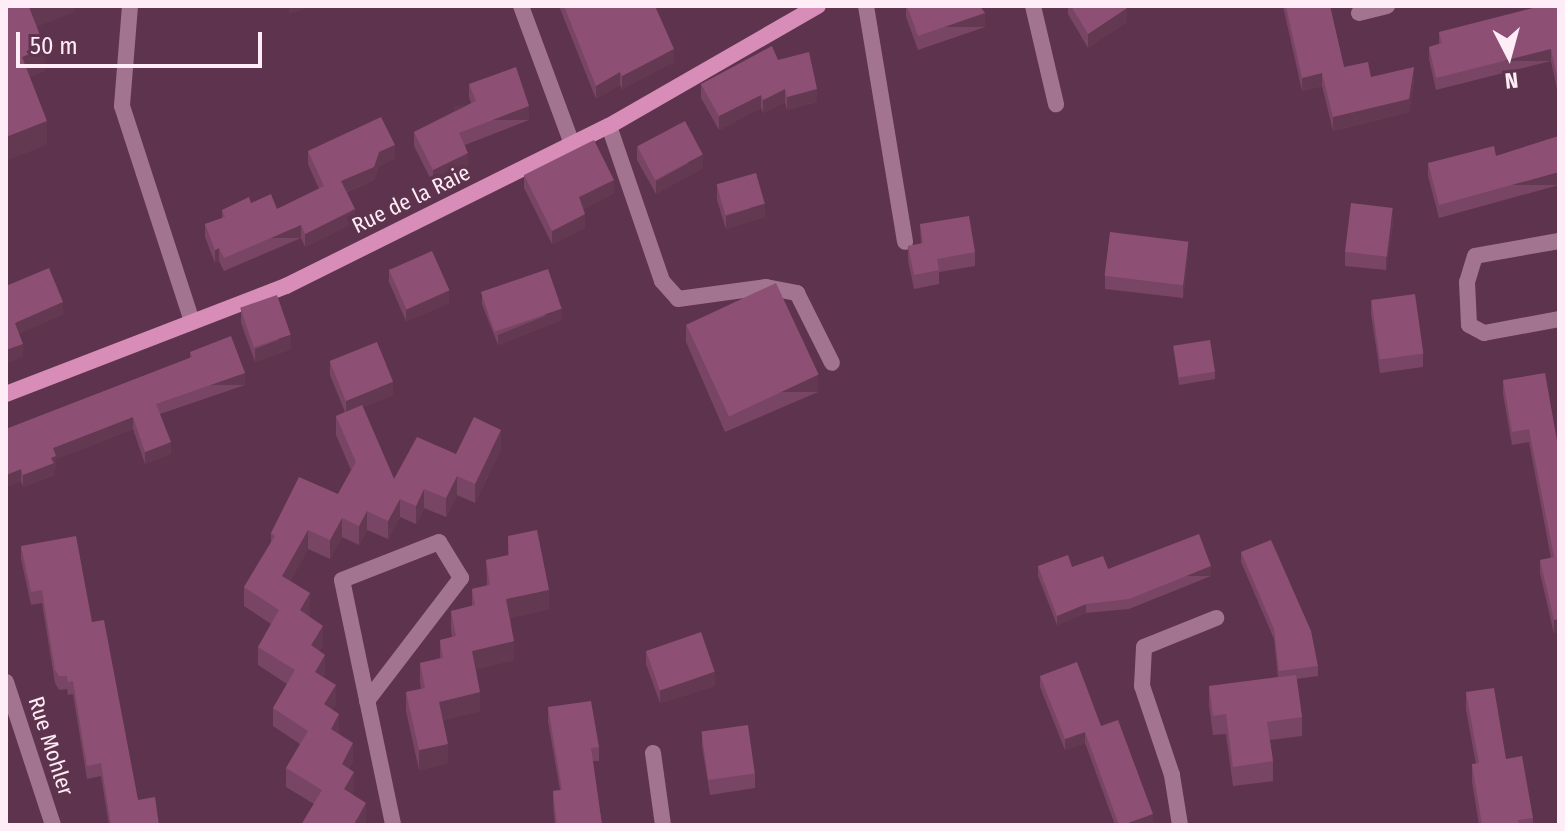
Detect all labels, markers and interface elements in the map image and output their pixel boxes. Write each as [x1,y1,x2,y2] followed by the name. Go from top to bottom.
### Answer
[20,16,266,66] scale bar
[1469,16,1549,96] north arrow
[30,32,78,60] text: 50 m
[1504,66,1520,94] text: N
[348,159,474,239] street label: Rue de la Raie
[23,693,79,799] street label: Rue Mohler

